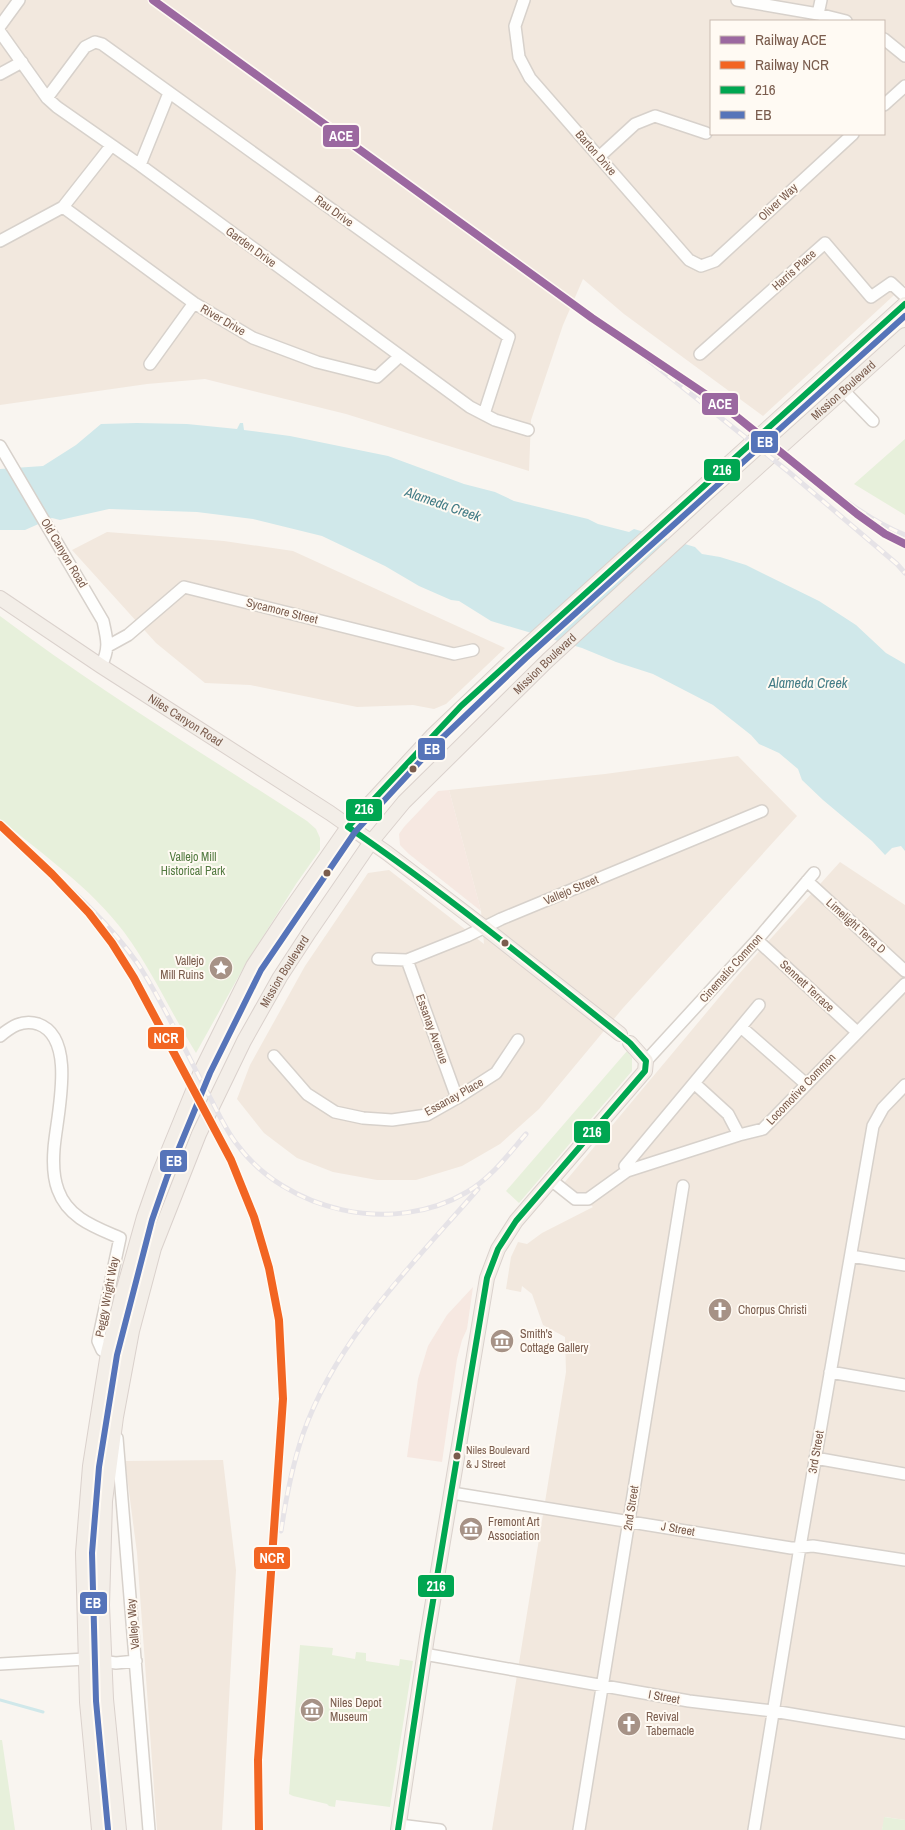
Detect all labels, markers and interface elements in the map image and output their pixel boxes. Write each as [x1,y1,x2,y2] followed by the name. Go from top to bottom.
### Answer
[710,20,885,135] legend
[755,29,827,50] text: Railway ACE
[755,54,829,75] text: Railway NCR
[755,79,776,100] text: 216
[755,104,771,125] text: EB
[322,124,360,148] line badge: ACE
[329,127,353,145] text: ACE
[572,127,620,179] street label: Barton Drive
[755,180,801,224] street label: Oliver Way
[311,192,357,230] street label: Rau Drive
[222,223,280,271] street label: Garden Drive
[769,246,819,294] street label: Harris Place
[197,301,249,339] street label: River Drive
[808,357,879,424] street label: Mission Boulevard
[701,392,739,416] line badge: ACE
[708,395,732,413] text: ACE
[750,430,779,454] line badge: EB
[757,433,773,451] text: EB
[703,458,741,482] line badge: 216
[712,461,732,479] text: 216
[402,482,485,526] water label: Alameda Creek
[37,515,91,591] street label: Old Canyon Road
[245,594,320,628] street label: Sycamore Street
[510,630,580,698] street label: Mission Boulevard
[767,674,849,692] water label: Alameda Creek
[145,690,226,750] street label: Niles Canyon Road
[417,737,446,761] line badge: EB
[424,740,440,758] text: EB
[408,764,418,774] unlabelled marker
[345,798,383,822] line badge: 216
[354,800,374,818] text: 216
[161,849,225,879] park label: Vallejo Mill Historical Park
[322,868,332,878] unlabelled marker
[541,871,601,909] street label: Vallejo Street
[823,895,889,957] street label: Limelight Terra D
[696,930,766,1006] street label: Cinematic Common
[256,933,313,1011] street label: Mission Boulevard
[500,938,510,948] unlabelled marker
[160,953,204,983] place label: Vallejo Mill Ruins
[208,955,234,981] place icon: Vallejo Mill Ruins
[776,957,838,1015] street label: Sennett Terrace
[412,992,452,1066] street label: Essanay Avenue
[147,1026,185,1050] line badge: NCR
[154,1029,179,1047] text: NCR
[763,1050,839,1128] street label: Locomotive Common
[422,1074,486,1120] street label: Essanay Place
[573,1120,611,1144] line badge: 216
[582,1123,602,1141] text: 216
[159,1149,188,1173] line badge: EB
[166,1152,182,1170] text: EB
[91,1255,123,1339] street label: Peggy Wright Way
[707,1297,733,1323] church icon: Chorpus Christi
[738,1302,807,1318] place label: Chorpus Christi
[520,1326,588,1356] place label: Smith's Cottage Gallery
[489,1328,515,1354] museum icon: Smith's Cottage Gallery
[804,1429,828,1475] street label: 3rd Street
[466,1443,530,1471] place label: Niles Boulevard & J Street
[452,1451,462,1461] marker: Niles Boulevard & J Street
[620,1484,642,1532] street label: 2nd Street
[487,1514,540,1544] place label: Fremont Art Association
[458,1516,484,1542] museum icon: Fremont Art Association
[660,1518,696,1540] street label: J Street
[253,1546,291,1570] line badge: NCR
[260,1549,285,1567] text: NCR
[417,1574,455,1598] line badge: 216
[426,1577,446,1595] text: 216
[79,1591,108,1615] line badge: EB
[85,1594,101,1612] text: EB
[123,1598,143,1650] street label: Vallejo Way
[647,1686,681,1708] street label: I Street
[330,1695,382,1725] place label: Niles Depot Museum
[299,1697,325,1723] museum icon: Niles Depot Museum
[646,1709,694,1739] place label: Revival Tabernacle
[616,1711,642,1737] church icon: Revival Tabernacle

